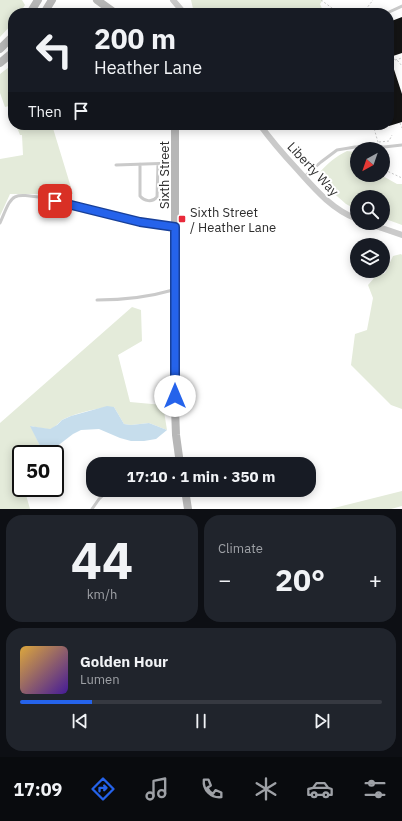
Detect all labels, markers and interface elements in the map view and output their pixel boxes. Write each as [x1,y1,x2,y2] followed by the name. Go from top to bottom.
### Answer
[94,20,176,57] text: 200 m
[28,24,80,76] icon: left
[94,56,202,79] text: Heather Lane
[70,100,92,122] icon: arrive
[28,102,62,121] text: Then
[284,138,343,200] street label: Liberty Way
[156,141,173,209] street label: Sixth Street
[350,142,390,182] north arrow
[350,142,390,278] map controls
[38,184,72,218] pin
[44,190,66,212] icon: arrive
[350,190,390,230] button: search
[190,204,276,236] place label: Sixth Street / Heather Lane
[177,214,187,224] marker: Sixth Street / Heather Lane
[350,238,390,278] button: layers
[154,375,196,417] position arrow
[12,445,64,497] speed limit sign: 50
[127,467,275,486] text: 17:10 · 1 min · 350 m
[71,526,133,593] text: 44
[218,540,263,557] text: Climate
[275,560,325,599] text: 20°
[218,565,231,594] text: −
[369,565,382,594] text: +
[87,586,117,603] text: km/h
[80,652,168,671] text: Golden Hour
[80,671,120,688] text: Lumen
[69,710,91,732] icon: previous
[190,710,212,732] icon: pause
[311,710,333,732] icon: next
[89,775,117,803] icon: directions
[143,775,171,803] icon: music
[198,775,226,803] icon: phone
[252,775,280,803] icon: climate
[306,775,334,803] icon: car
[361,775,389,803] icon: filters
[13,778,62,801] text: 17:09

